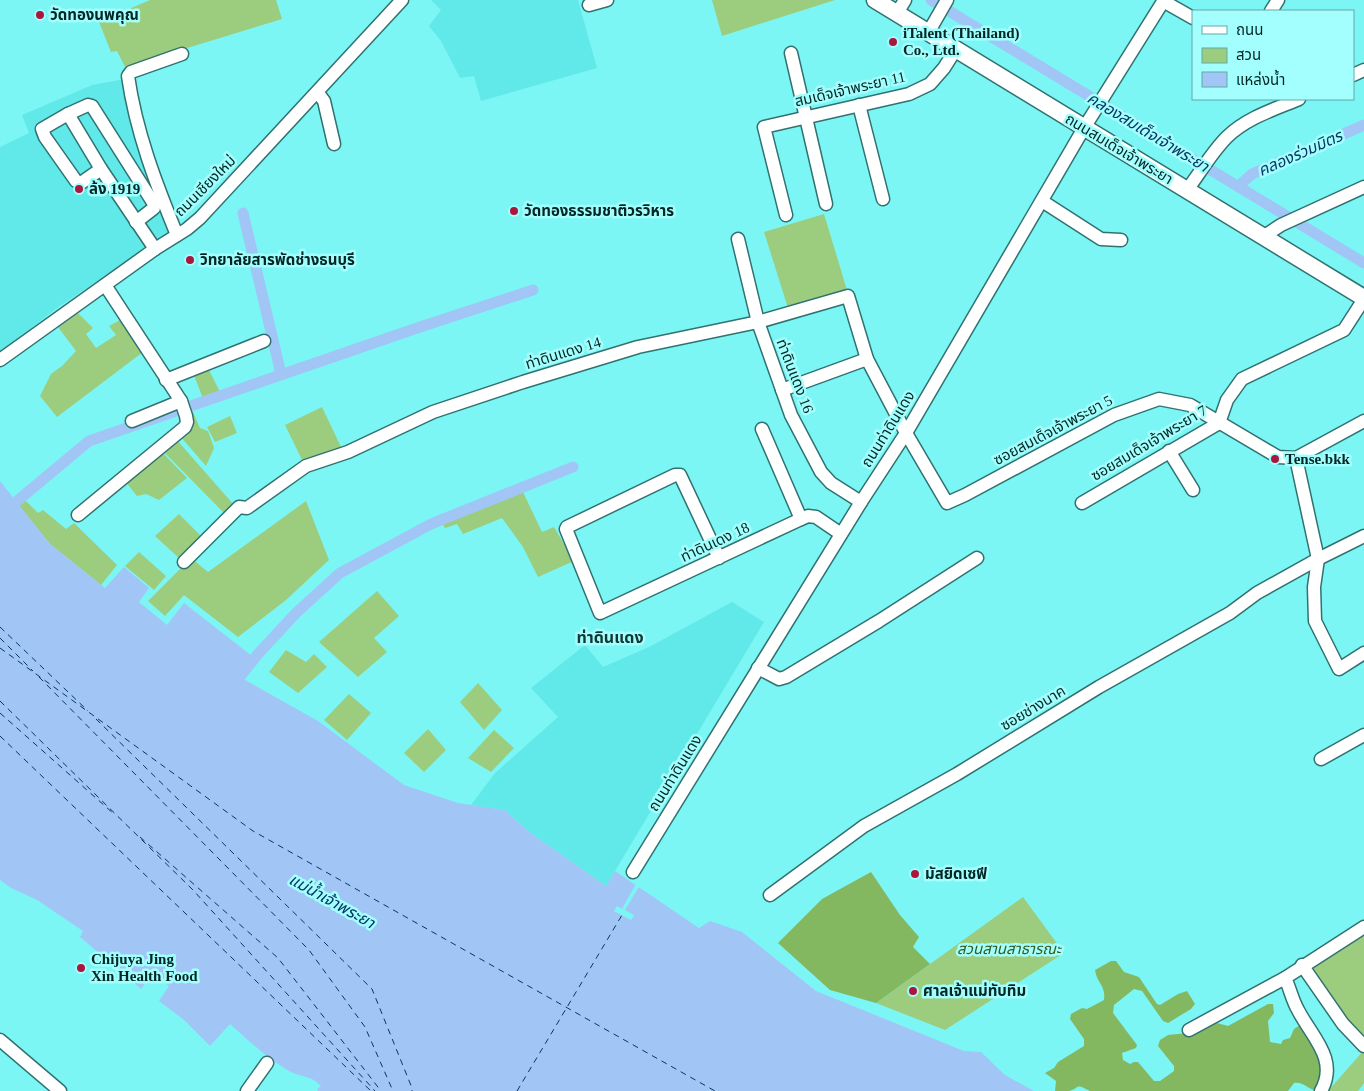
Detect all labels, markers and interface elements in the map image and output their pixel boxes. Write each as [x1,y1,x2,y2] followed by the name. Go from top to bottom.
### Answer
[50,7,139,24] place label: วัดทองนพคุณ
[34,9,46,21] marker: วัดทองนพคุณ
[1192,10,1354,100] legend
[1236,22,1263,38] text: ถนน
[903,25,1020,58] place label: iTalent (Thailand) Co., Ltd.
[887,36,899,48] marker: iTalent (Thailand) Co., Ltd.
[1236,47,1261,63] text: สวน
[793,67,907,110] street label: สมเด็จเจ้าพระยา 11
[1236,69,1285,88] text: แหล่งน้ำ
[1084,89,1213,176] water label: คลองสมเด็จเจ้าพระยา
[1062,110,1176,187] street label: ถนนสมเด็จเจ้าพระยา
[1255,126,1346,179] water label: คลองร่วมมิตร
[171,152,239,220] street label: ถนนเชียงใหม่
[89,180,140,197] place label: ล้ง 1919
[73,183,85,195] marker: ล้ง 1919
[524,203,674,219] place label: วัดทองธรรมชาติวรวิหาร
[508,205,520,217] marker: วัดทองธรรมชาติวรวิหาร
[199,251,355,269] place label: วิทยาลัยสารพัดช่างธนบุรี
[184,254,196,266] marker: วิทยาลัยสารพัดช่างธนบุรี
[523,333,603,372] street label: ท่าดินแดง 14
[774,336,818,416] street label: ท่าดินแดง 16
[857,387,918,470] street label: ถนนท่าดินแดง
[990,391,1115,468] street label: ซอยสมเด็จเจ้าพระยา 5
[1088,401,1210,484] street label: ซอยสมเด็จเจ้าพระยา 7
[1285,451,1351,467] place label: Tense.bkk
[1269,453,1281,465] marker: Tense.bkk
[678,518,752,565] street label: ท่าดินเดง 18
[576,629,644,646] district label: ท่าดินแดง
[997,682,1068,734] street label: ซอยช่างนาค
[644,731,705,814] street label: ถนนท่าดินแดง
[925,866,987,882] place label: มัสยิดเซฟี
[286,868,380,932] water label: แม่น้ำเจ้าพระยา
[909,868,921,880] marker: มัสยิดเซฟี
[957,941,1063,957] park label: สวนสานสาธารณะ
[91,951,198,984] place label: Chijuya Jing Xin Health Food
[75,962,87,974] marker: Chijuya Jing Xin Health Food
[923,982,1026,999] place label: ศาลเจ้าแม่ทับทิม
[907,985,919,997] marker: ศาลเจ้าแม่ทับทิม

